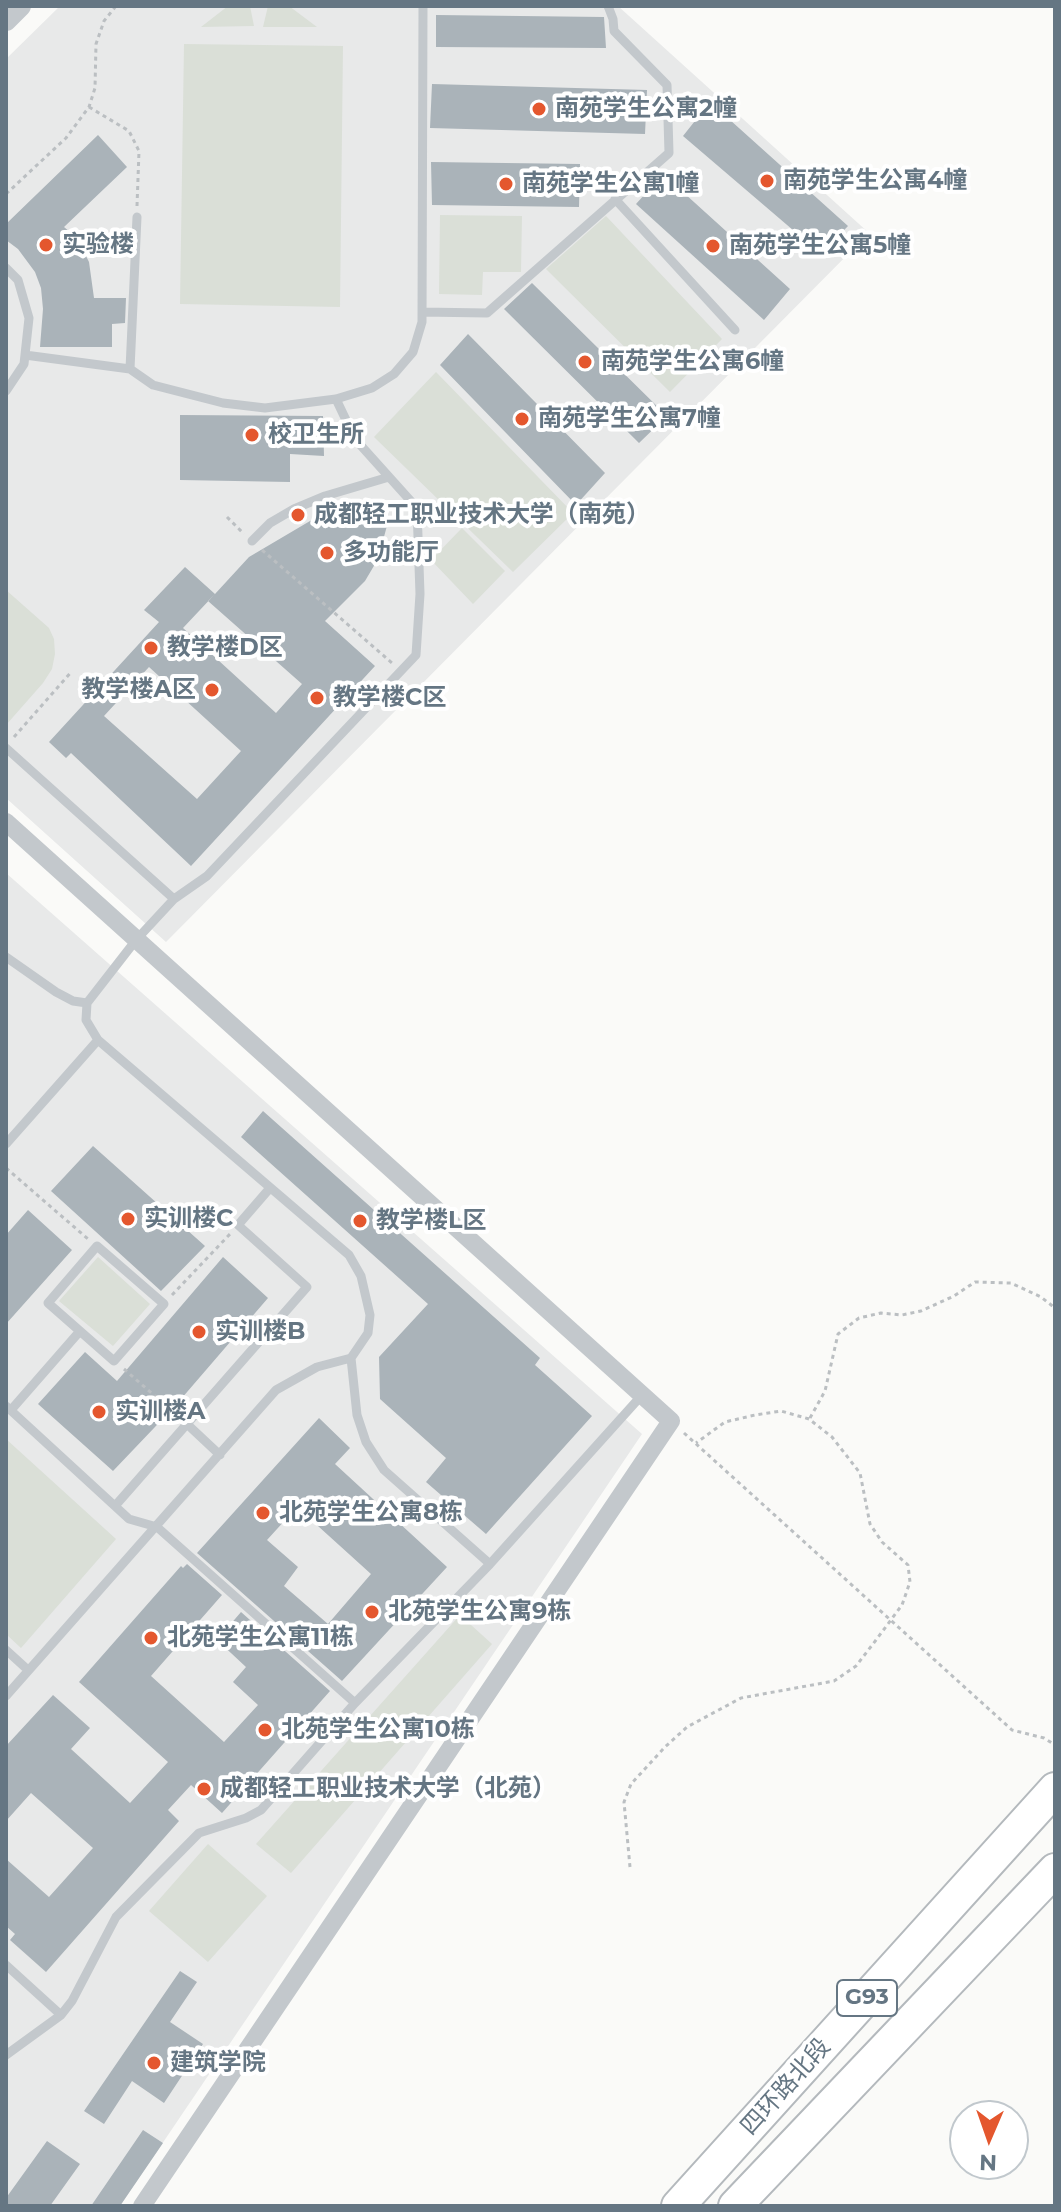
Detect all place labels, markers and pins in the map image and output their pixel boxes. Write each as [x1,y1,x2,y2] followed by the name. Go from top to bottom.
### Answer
[555,95,737,123] place label: 南苑学生公寓2幢
[530,100,548,118] marker: 南苑学生公寓2幢
[783,167,968,195] place label: 南苑学生公寓4幢
[522,170,699,198] place label: 南苑学生公寓1幢
[758,172,776,190] marker: 南苑学生公寓4幢
[497,175,515,193] marker: 南苑学生公寓1幢
[62,231,134,259] place label: 实验楼
[729,232,911,260] place label: 南苑学生公寓5幢
[37,236,55,254] marker: 实验楼
[704,237,722,255] marker: 南苑学生公寓5幢
[601,348,784,376] place label: 南苑学生公寓6幢
[576,353,594,371] marker: 南苑学生公寓6幢
[538,405,721,433] place label: 南苑学生公寓7幢
[513,410,531,428] marker: 南苑学生公寓7幢
[268,421,364,449] place label: 校卫生所
[243,426,261,444] marker: 校卫生所
[314,501,650,529] place label: 成都轻工职业技术大学（南苑）
[289,506,307,524] marker: 成都轻工职业技术大学（南苑）
[343,539,439,567] place label: 多功能厅
[318,544,336,562] marker: 多功能厅
[167,634,283,662] place label: 教学楼D区
[142,639,160,657] marker: 教学楼D区
[82,676,196,704] place label: 教学楼A区
[203,681,221,699] marker: 教学楼A区
[333,684,446,712] place label: 教学楼C区
[308,689,326,707] marker: 教学楼C区
[144,1205,233,1233] place label: 实训楼C
[376,1207,486,1235] place label: 教学楼L区
[119,1210,137,1228] marker: 实训楼C
[351,1212,369,1230] marker: 教学楼L区
[215,1318,305,1346] place label: 实训楼B
[190,1323,208,1341] marker: 实训楼B
[115,1398,205,1426] place label: 实训楼A
[90,1403,108,1421] marker: 实训楼A
[279,1499,463,1527] place label: 北苑学生公寓8栋
[254,1504,272,1522] marker: 北苑学生公寓8栋
[388,1598,571,1626] place label: 北苑学生公寓9栋
[363,1603,381,1621] marker: 北苑学生公寓9栋
[167,1624,354,1652] place label: 北苑学生公寓11栋
[142,1629,160,1647] marker: 北苑学生公寓11栋
[281,1716,475,1744] place label: 北苑学生公寓10栋
[256,1721,274,1739] marker: 北苑学生公寓10栋
[220,1775,556,1803] place label: 成都轻工职业技术大学（北苑）
[195,1780,213,1798] marker: 成都轻工职业技术大学（北苑）
[170,2049,266,2077] place label: 建筑学院
[145,2054,163,2072] marker: 建筑学院

